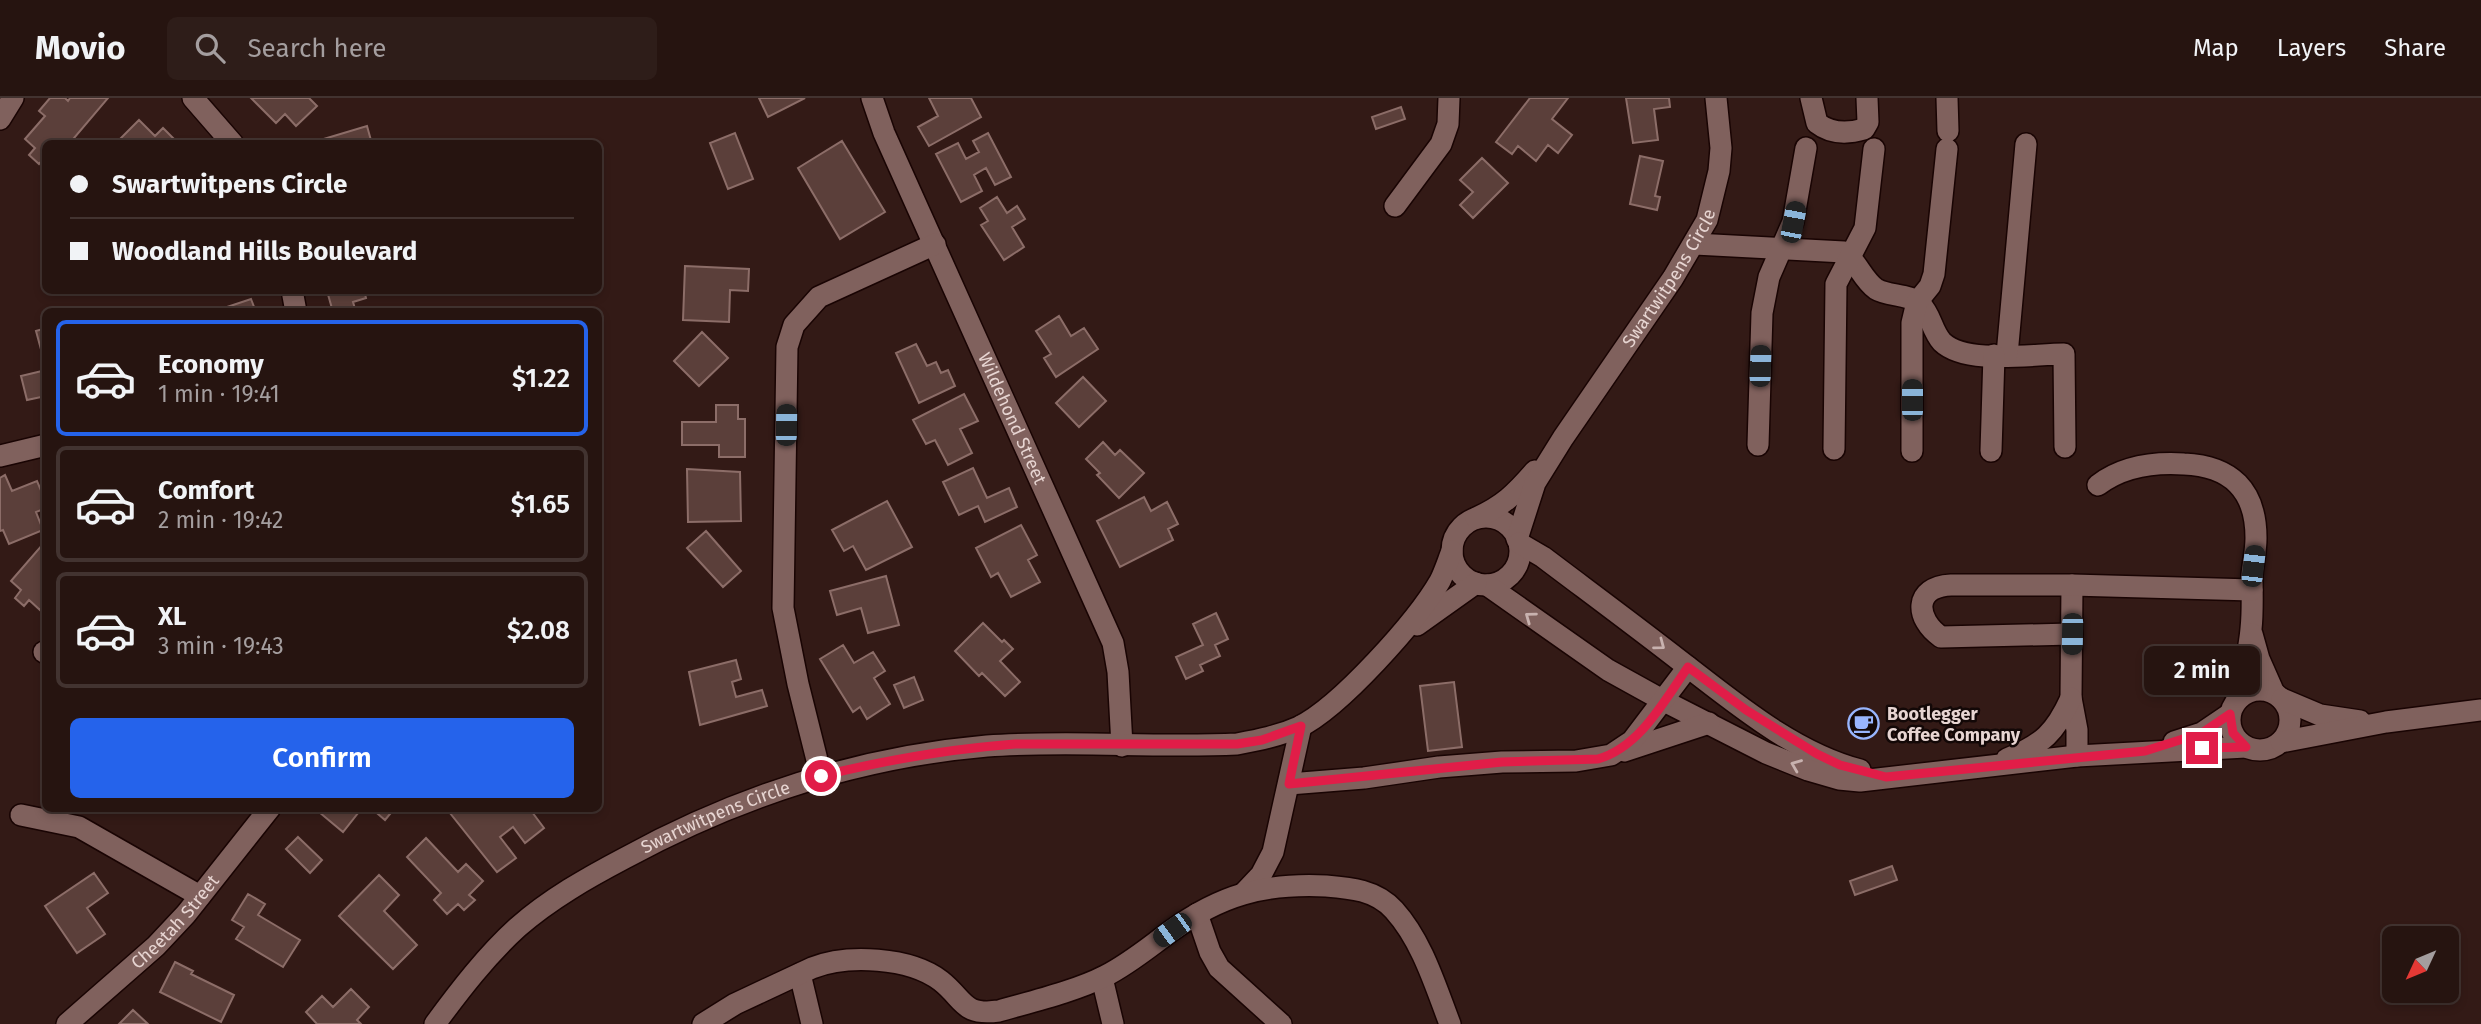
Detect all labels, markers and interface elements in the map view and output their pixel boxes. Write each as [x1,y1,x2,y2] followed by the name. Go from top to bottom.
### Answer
[167,17,657,80] search box
[35,28,125,68] text: Movio
[191,29,229,67] icon: search
[247,33,386,64] text: Search here
[2193,34,2239,62] text: Map
[2277,34,2346,62] text: Layers
[2384,34,2446,62] text: Share
[112,169,347,200] text: Swartwitpens Circle
[1779,199,1808,245] car
[1618,207,1720,352] street label: Swartwitpens Circle
[112,236,417,267] text: Woodland Hills Boulevard
[1749,345,1772,387] car
[74,347,137,410] icon: car
[158,349,264,380] text: Economy
[973,349,1051,488] street label: Wildehond Street
[512,363,570,394] text: $1.22
[1902,379,1923,421] car
[158,380,280,408] text: 1 min · 19:41
[776,404,797,446] car
[74,473,137,536] icon: car
[158,475,254,506] text: Comfort
[511,489,570,520] text: $1.65
[158,506,283,534] text: 2 min · 19:42
[2241,544,2266,588] car
[74,599,137,662] icon: car
[158,601,186,632] text: XL
[1525,612,1538,625] one-way arrow
[2062,613,2083,655] car
[507,615,570,646] text: $2.08
[158,632,284,660] text: 3 min · 19:43
[1652,637,1664,649] one-way arrow
[2144,646,2260,696] callout: 2 min
[2174,656,2230,684] text: 2 min
[1887,703,2021,746] place label: Bootlegger Coffee Company
[1847,707,1881,741] cafe icon: Bootlegger Coffee Company
[70,718,574,798] button: Confirm
[2186,732,2218,764] route end
[805,760,837,792] route start
[1790,760,1802,774] one-way arrow
[637,776,793,859] street label: Swartwitpens Circle
[127,870,224,974] street label: Cheetah Street
[1149,909,1196,951] car
[2382,926,2459,1003] north arrow
[2382,926,2459,1003] map controls

